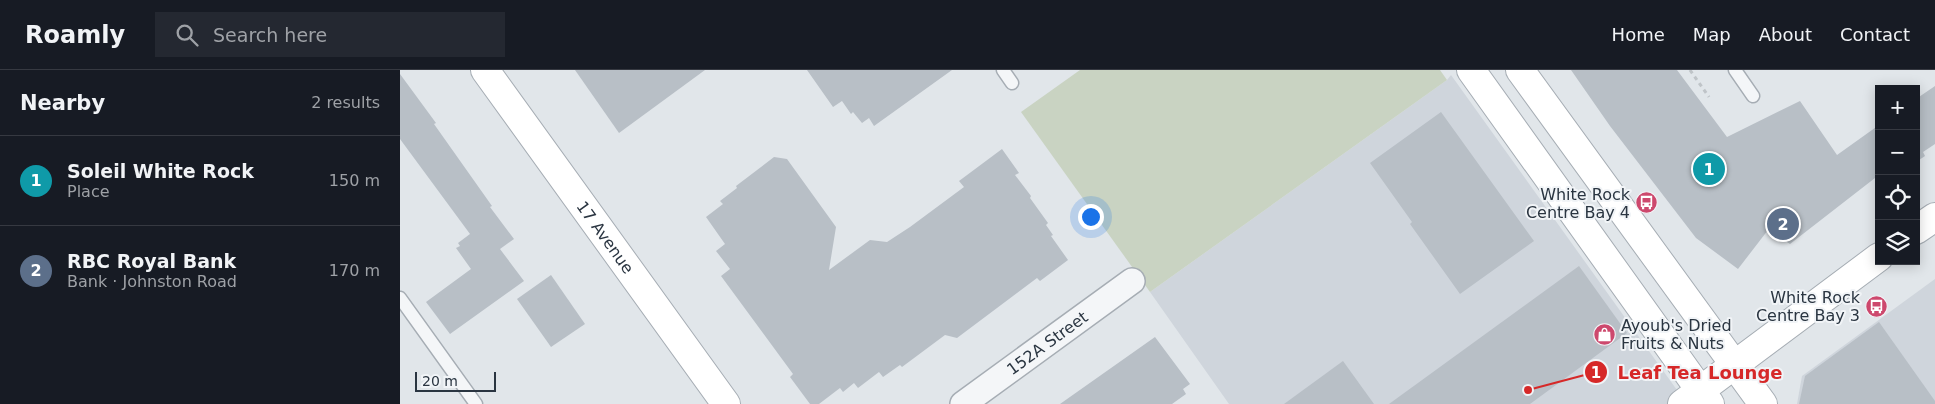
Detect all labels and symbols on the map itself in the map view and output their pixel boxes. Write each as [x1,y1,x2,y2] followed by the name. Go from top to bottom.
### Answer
[1693,150,1725,188] pin: 1
[1526,185,1631,222] place label: White Rock Centre Bay 4
[1634,191,1658,215] bus stop icon: White Rock Centre Bay 4
[573,197,638,277] street label: 17 Avenue
[1078,204,1104,230] your location
[1767,205,1799,243] pin: 2
[1756,288,1861,325] place label: White Rock Centre Bay 3
[1864,294,1888,318] bus stop icon: White Rock Centre Bay 3
[1003,307,1091,379] street label: 152A Street
[1621,316,1732,353] place label: Ayoub's Dried Fruits & Nuts
[1593,322,1617,346] shop icon: Ayoub's Dried Fruits & Nuts
[1583,356,1793,389] callout: Leaf Tea Lounge
[1618,362,1783,383] text: Leaf Tea Lounge
[1591,364,1601,382] text: 1
[415,369,496,392] scale bar

